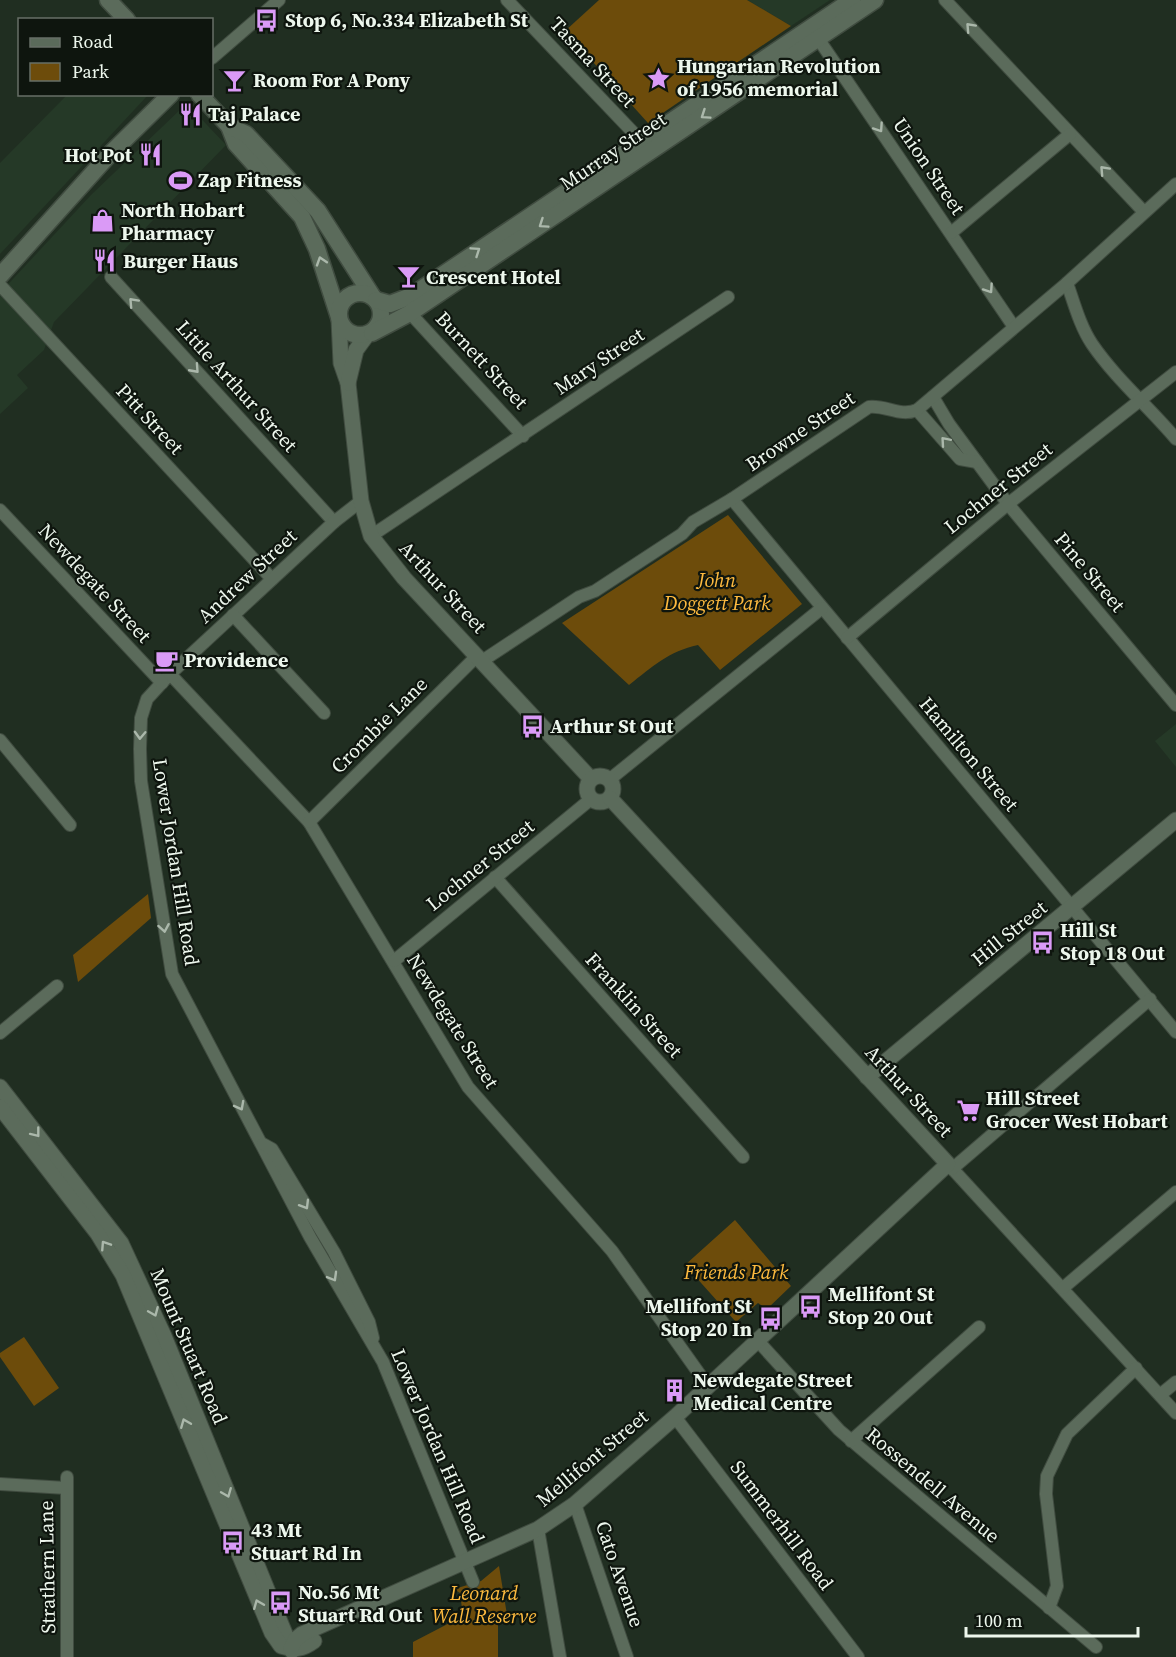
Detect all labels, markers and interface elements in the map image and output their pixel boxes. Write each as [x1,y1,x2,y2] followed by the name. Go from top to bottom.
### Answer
[285,6,529,34] place label: Stop 6, No.334 Elizabeth St
[254,7,280,33] bus stop icon: Stop 6, No.334 Elizabeth St
[544,11,643,114] street label: Tasma Street
[18,18,213,96] legend
[967,24,978,35] one-way arrow
[72,29,113,54] text: Road
[677,52,881,103] place label: Hungarian Revolution of 1956 memorial
[72,59,109,84] text: Park
[646,65,672,91] place icon: Hungarian Revolution of 1956 memorial
[253,66,411,94] place label: Room For A Pony
[222,67,248,93] bar icon: Room For A Pony
[208,100,301,128] place label: Taj Palace
[177,101,203,127] restaurant icon: Taj Palace
[554,105,672,197] street label: Murray Street
[701,108,712,119] one-way arrow
[886,112,972,220] street label: Union Street
[872,121,883,132] one-way arrow
[64,141,133,169] place label: Hot Pot
[137,142,163,168] restaurant icon: Hot Pot
[198,166,302,194] place label: Zap Fitness
[1100,166,1111,176] one-way arrow
[167,167,193,193] sports icon: Zap Fitness
[121,196,245,247] place label: North Hobart Pharmacy
[90,208,116,234] shop icon: North Hobart Pharmacy
[539,216,549,228] one-way arrow
[123,247,238,275] place label: Burger Haus
[470,247,480,259] one-way arrow
[92,248,118,274] restaurant icon: Burger Haus
[315,256,328,267] one-way arrow
[426,263,561,291] place label: Crescent Hotel
[395,264,421,290] bar icon: Crescent Hotel
[982,283,993,294] one-way arrow
[129,298,140,308] one-way arrow
[429,305,535,415] street label: Burnett Street
[170,314,304,458] street label: Little Arthur Street
[548,320,650,401] street label: Mary Street
[188,362,199,373] one-way arrow
[110,377,190,461] street label: Pitt Street
[740,384,860,478] street label: Browne Street
[938,435,1058,540] street label: Lochner Street
[941,437,952,448] one-way arrow
[32,517,158,649] street label: Newdegate Street
[191,522,303,629] street label: Andrew Street
[1048,526,1132,618] street label: Pine Street
[393,535,493,640] street label: Arthur Street
[662,566,771,617] park label: John Doggett Park
[184,646,288,674] place label: Providence
[153,647,179,673] cafe icon: Providence
[324,670,434,780] street label: Crombie Lane
[913,691,1025,818] street label: Hamilton Street
[550,712,674,740] place label: Arthur St Out
[519,713,545,739] bus stop icon: Arthur St Out
[134,730,147,739] one-way arrow
[146,757,206,968] street label: Lower Jordan Hill Road
[420,812,540,917] street label: Lochner Street
[965,893,1053,972] street label: Hill Street
[1060,916,1165,967] place label: Hill St Stop 18 Out
[157,922,170,932] one-way arrow
[1029,929,1055,955] bus stop icon: Hill St Stop 18 Out
[579,946,689,1064] street label: Franklin Street
[400,948,506,1094] street label: Newdegate Street
[859,1039,959,1144] street label: Arthur Street
[986,1084,1169,1135] place label: Hill Street Grocer West Hobart
[955,1097,981,1123] supermarket icon: Hill Street Grocer West Hobart
[233,1099,244,1110] one-way arrow
[28,1126,39,1137] one-way arrow
[298,1199,310,1209] one-way arrow
[102,1241,113,1252] one-way arrow
[683,1258,789,1286] park label: Friends Park
[144,1264,235,1429] street label: Mount Stuart Road
[326,1271,337,1281] one-way arrow
[828,1280,935,1331] place label: Mellifont St Stop 20 Out
[646,1292,753,1343] place label: Mellifont St Stop 20 In
[797,1293,823,1319] bus stop icon: Mellifont St Stop 20 Out
[757,1305,783,1331] bus stop icon: Mellifont St Stop 20 In
[146,1306,158,1317] one-way arrow
[384,1344,492,1548] street label: Lower Jordan Hill Road
[693,1366,853,1417] place label: Newdegate Street Medical Centre
[662,1378,688,1404] building icon: Newdegate Street Medical Centre
[530,1403,654,1513] street label: Mellifont Street
[180,1418,192,1429] one-way arrow
[860,1421,1006,1549] street label: Rossendell Avenue
[724,1454,841,1596] street label: Summerhill Road
[220,1487,232,1498] one-way arrow
[32,1500,62,1634] street label: Strathern Lane
[251,1516,362,1567] place label: 43 Mt Stuart Rd In
[589,1517,651,1631] street label: Cato Avenue
[220,1529,246,1555] bus stop icon: 43 Mt Stuart Rd In
[298,1578,423,1629] place label: No.56 Mt Stuart Rd Out
[432,1579,536,1630] park label: Leonard Wall Reserve
[267,1590,293,1616] bus stop icon: No.56 Mt Stuart Rd Out
[253,1599,265,1610] one-way arrow
[966,1600,1138,1638] scale bar
[975,1608,1022,1633] text: 100 m

